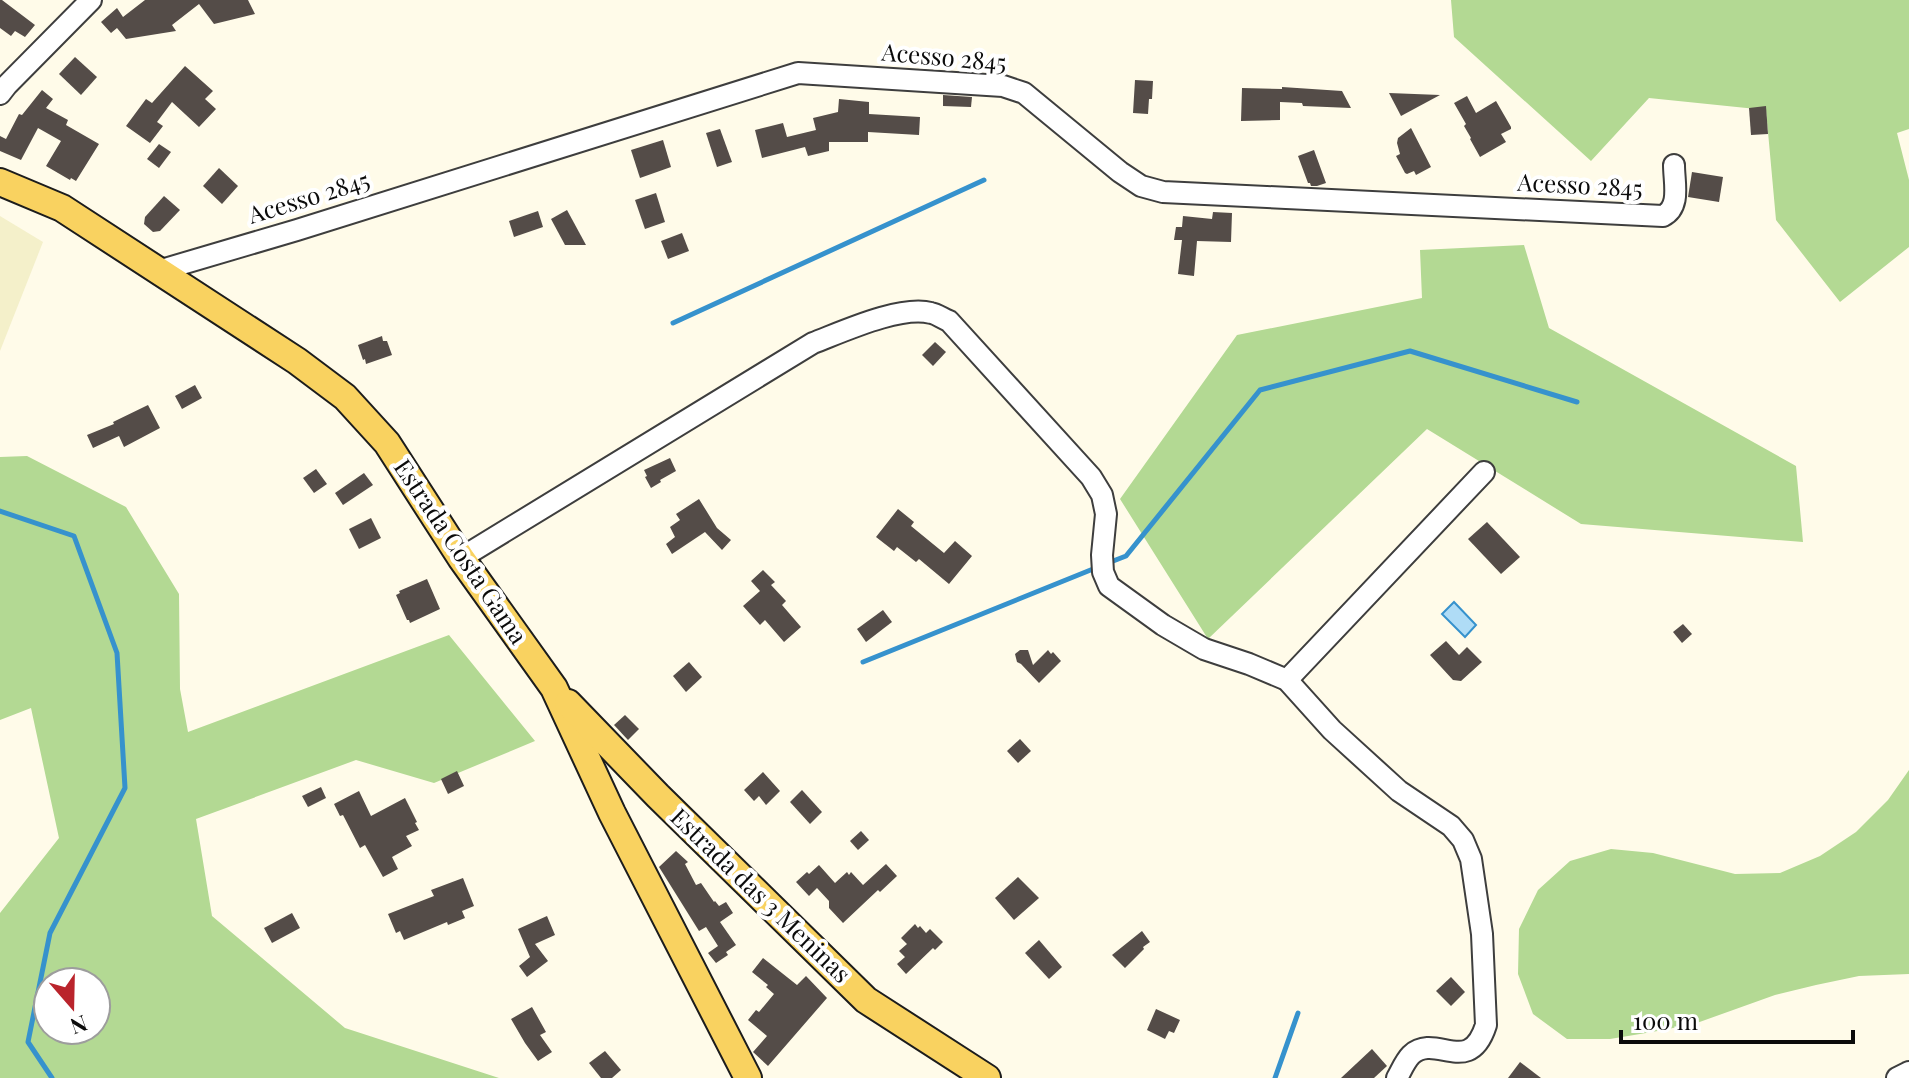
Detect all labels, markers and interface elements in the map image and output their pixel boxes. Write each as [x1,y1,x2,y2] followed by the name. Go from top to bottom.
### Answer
[879,35,1008,77] street label: Acesso 2845
[243,162,373,230] street label: Acesso 2845
[1516,165,1644,203] street label: Acesso 2845
[388,452,535,650] street label: Estrada Costa Gama
[665,800,858,989] street label: Estrada das 3 Meninas
[32,966,112,1046] north arrow
[1621,994,1853,1044] scale bar
[1633,1004,1698,1036] text: 100 m
[66,1009,92,1043] text: N

